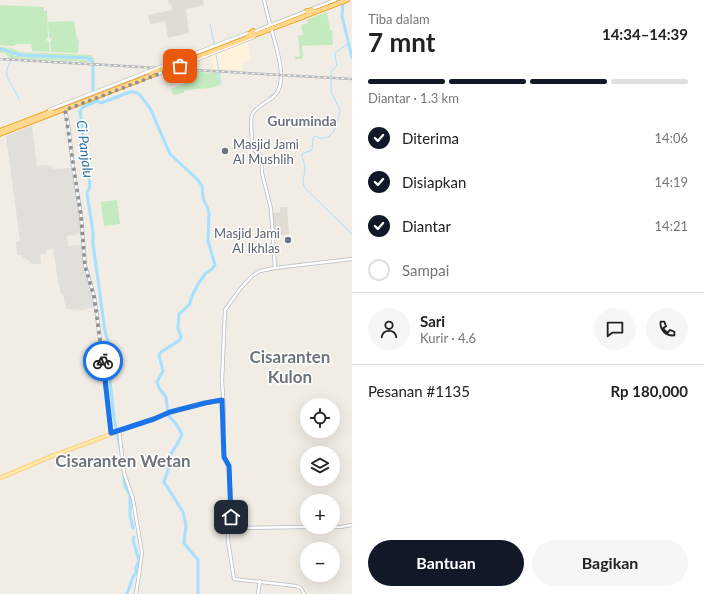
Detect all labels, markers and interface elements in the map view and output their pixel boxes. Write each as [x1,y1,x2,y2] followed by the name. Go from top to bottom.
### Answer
[368,11,430,27] text: Tiba dalam
[602,25,688,43] text: 14:34–14:39
[368,26,435,58] text: 7 mnt
[163,49,197,83] pin
[169,55,191,77] icon: bag
[368,90,459,106] text: Diantar · 1.3 km
[267,112,337,129] district label: Guruminda
[74,119,97,179] water label: Ci Panjalu
[368,127,390,149] icon: check
[402,129,459,147] text: Diterima
[655,130,688,146] text: 14:06
[233,136,299,167] place label: Masjid Jami Al Mushlih
[220,146,230,156] marker: Masjid Jami Al Mushlih
[368,171,390,193] icon: check
[402,173,466,191] text: Disiapkan
[655,174,688,190] text: 14:19
[368,215,390,237] icon: check
[402,217,451,235] text: Diantar
[655,218,688,234] text: 14:21
[214,225,280,256] place label: Masjid Jami Al Ikhlas
[283,235,293,245] marker: Masjid Jami Al Ikhlas
[402,261,449,279] text: Sampai
[368,308,410,350] button: person
[594,308,636,350] button: chat
[646,308,688,350] button: phone
[420,312,445,330] text: Sari
[420,330,476,346] text: Kurir · 4.6
[83,341,123,381] courier
[250,346,330,387] district label: Cisaranten Kulon
[92,350,114,372] icon: bike
[368,382,470,400] text: Pesanan #1135
[611,382,688,400] text: Rp 180,000
[300,398,340,582] map controls
[300,398,340,438] button: locate
[300,446,340,486] button: layers
[55,450,191,471] district label: Cisaranten Wetan
[300,494,340,534] button: +
[214,500,248,534] pin
[220,506,242,528] icon: home
[368,540,524,586] button: Bantuan
[532,540,688,586] button: Bagikan
[300,542,340,582] button: −

